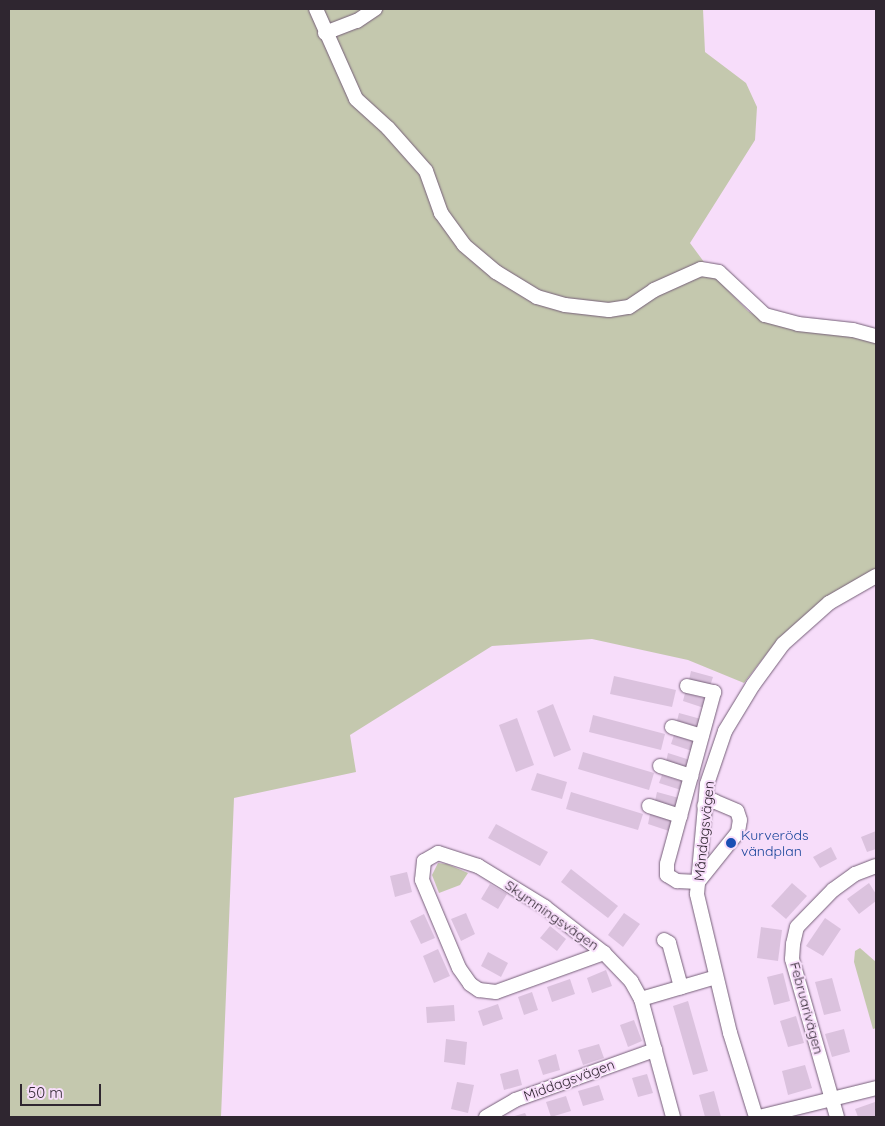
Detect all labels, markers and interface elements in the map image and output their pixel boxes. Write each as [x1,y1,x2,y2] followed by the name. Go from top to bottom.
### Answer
[690,780,718,882] street label: Måndagsvägen
[741,827,808,860] place label: Kurveröds vändplan
[725,837,737,849] marker: Kurveröds vändplan
[502,876,602,954] street label: Skymningsvägen
[787,960,827,1056] street label: Februarivägen
[521,1056,617,1104] street label: Middagsvägen
[22,1074,104,1106] scale bar
[28,1083,63,1102] text: 50 m

